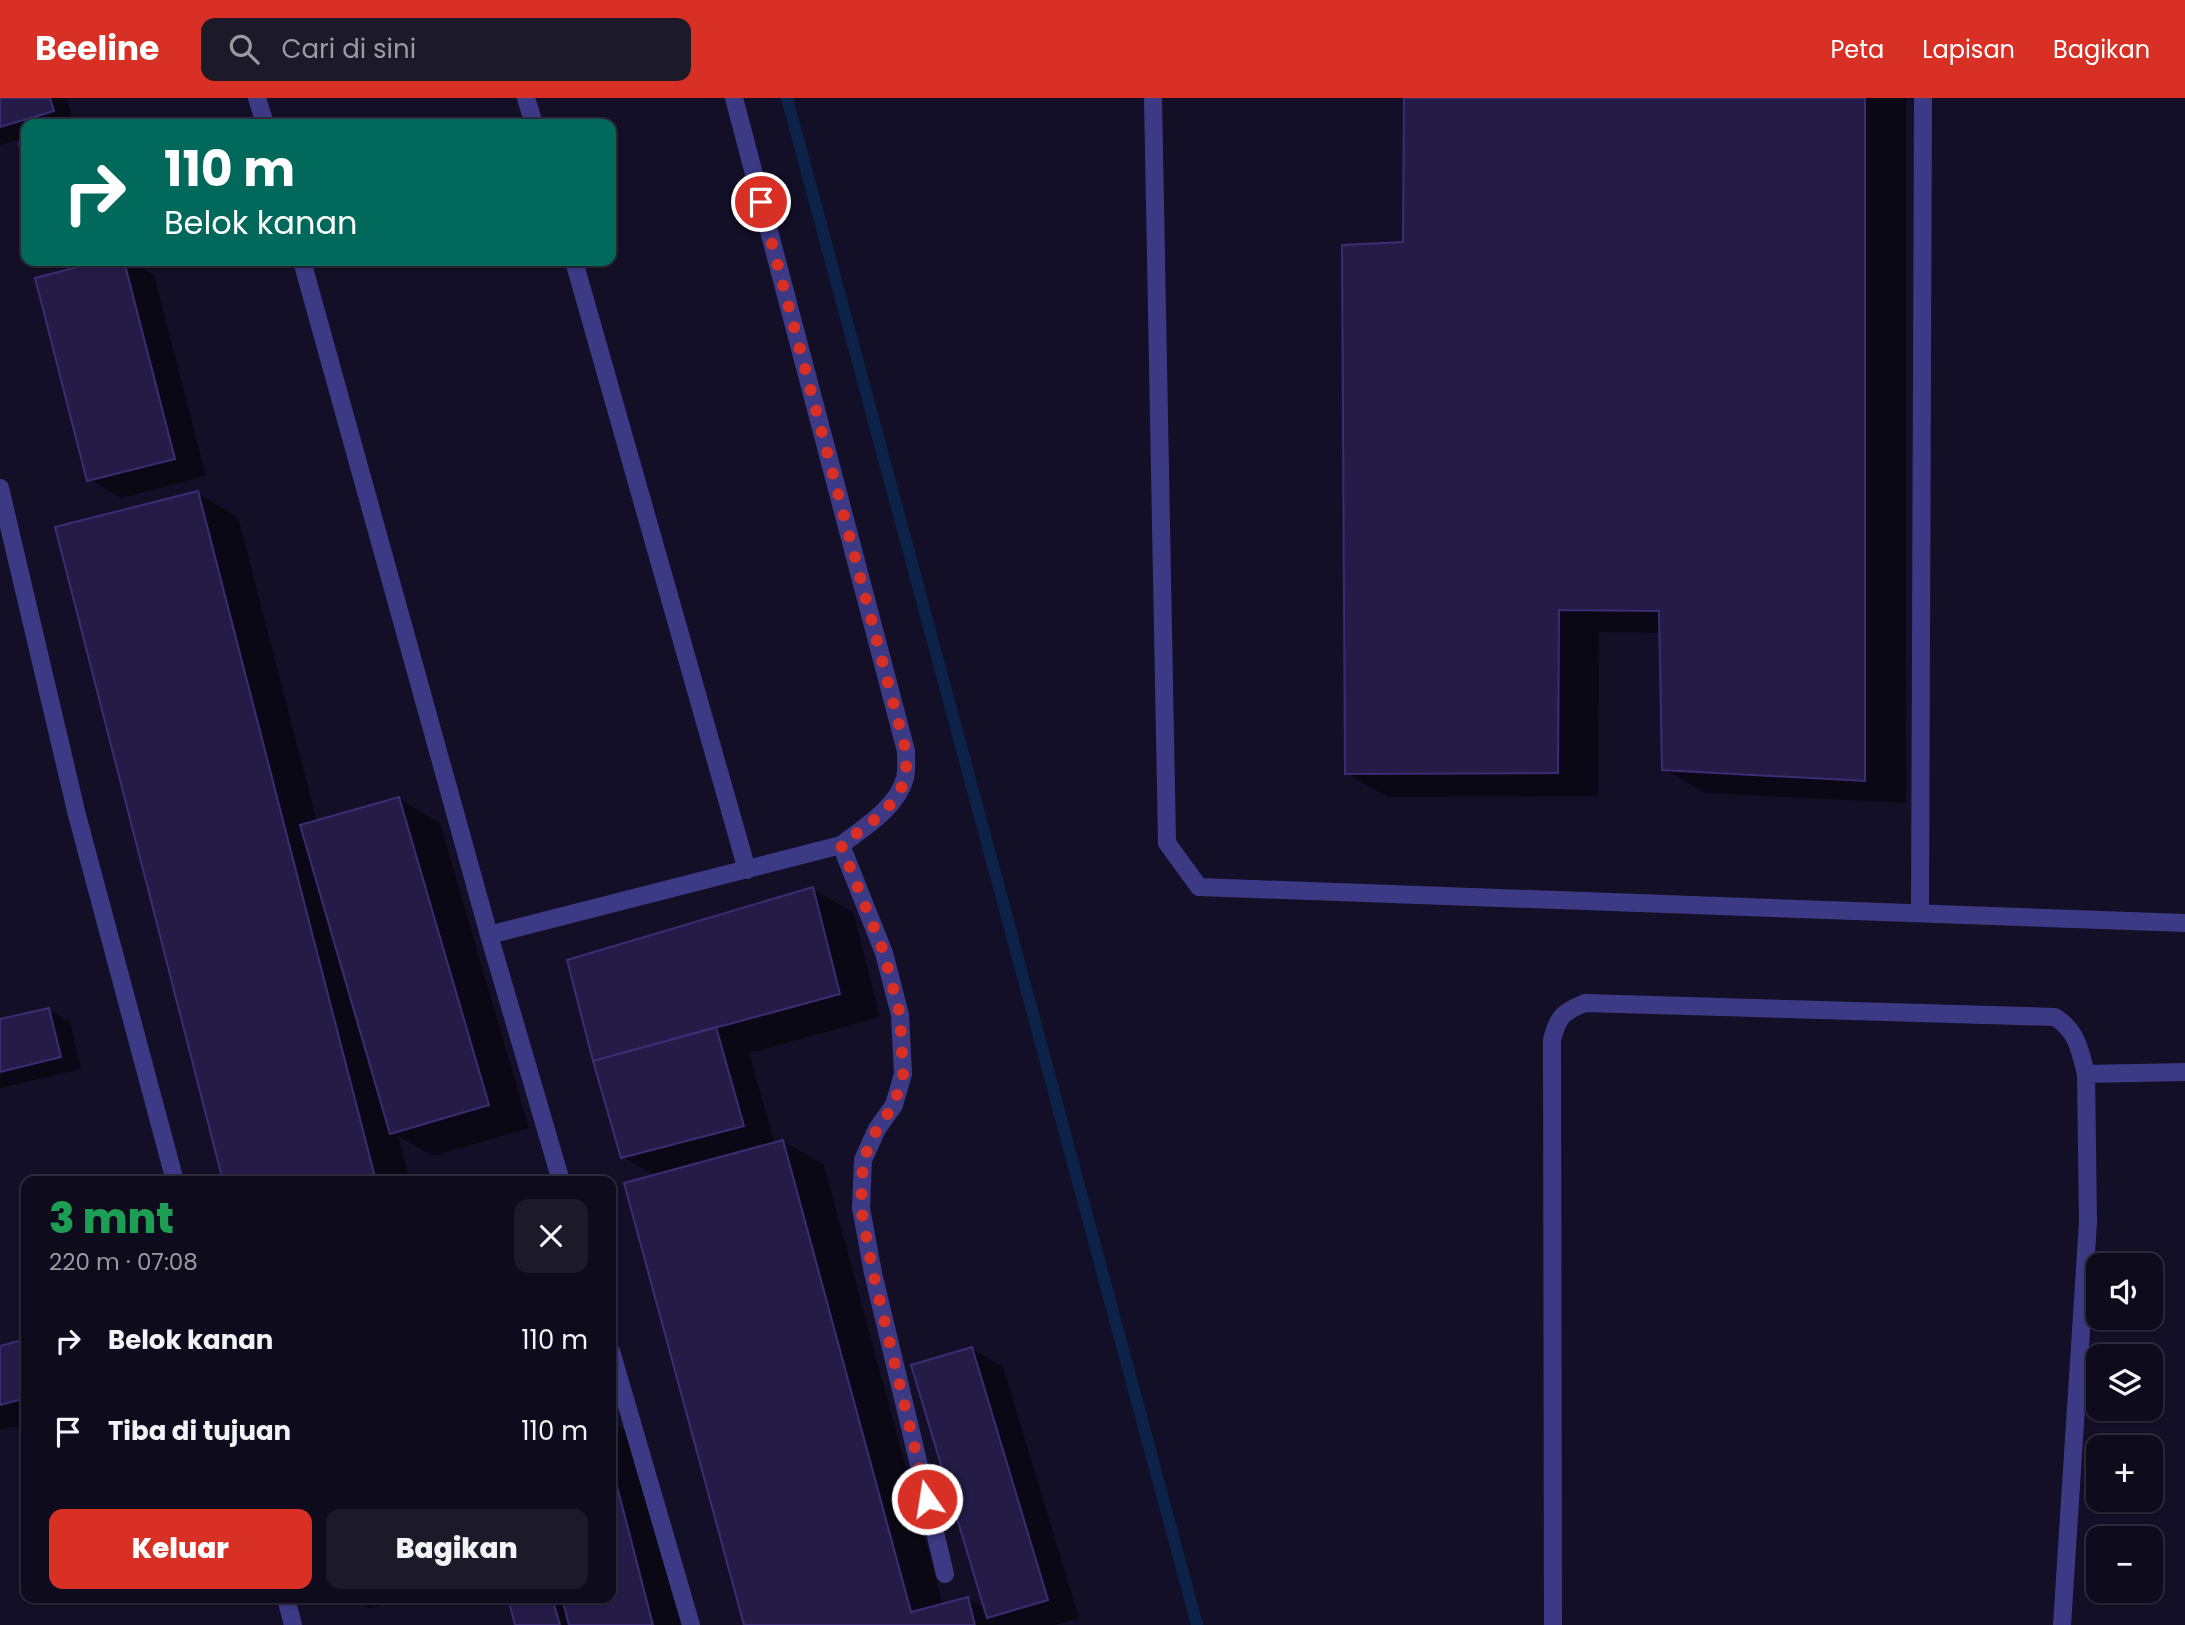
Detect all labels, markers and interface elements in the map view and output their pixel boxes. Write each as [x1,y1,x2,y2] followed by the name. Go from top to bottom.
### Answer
[201,18,691,81] search box
[35,25,159,72] text: Beeline
[225,30,263,68] icon: search
[281,31,416,67] text: Cari di sini
[1830,33,1884,66] text: Peta
[1922,33,2015,66] text: Lapisan
[2053,33,2150,66] text: Bagikan
[164,135,295,203] text: 110 m
[49,147,140,238] icon: right
[731,172,791,232] pin
[742,183,780,221] icon: arrive
[164,200,358,245] text: Belok kanan
[49,1189,174,1248] text: 3 mnt
[514,1199,588,1273] button: close
[49,1246,198,1278] text: 220 m · 07:08
[2086,1253,2163,1603] map controls
[2086,1253,2163,1330] button: sound
[49,1322,87,1360] icon: right
[108,1322,273,1358] text: Belok kanan
[521,1322,588,1358] text: 110 m
[2086,1344,2163,1421] button: layers
[49,1413,87,1451] icon: arrive
[108,1413,291,1449] text: Tiba di tujuan
[521,1413,588,1449] text: 110 m
[2086,1435,2163,1512] button: +
[890,1462,964,1536] position arrow
[49,1509,312,1589] button: Keluar
[326,1509,588,1589] button: Bagikan
[2086,1526,2163,1603] button: −

